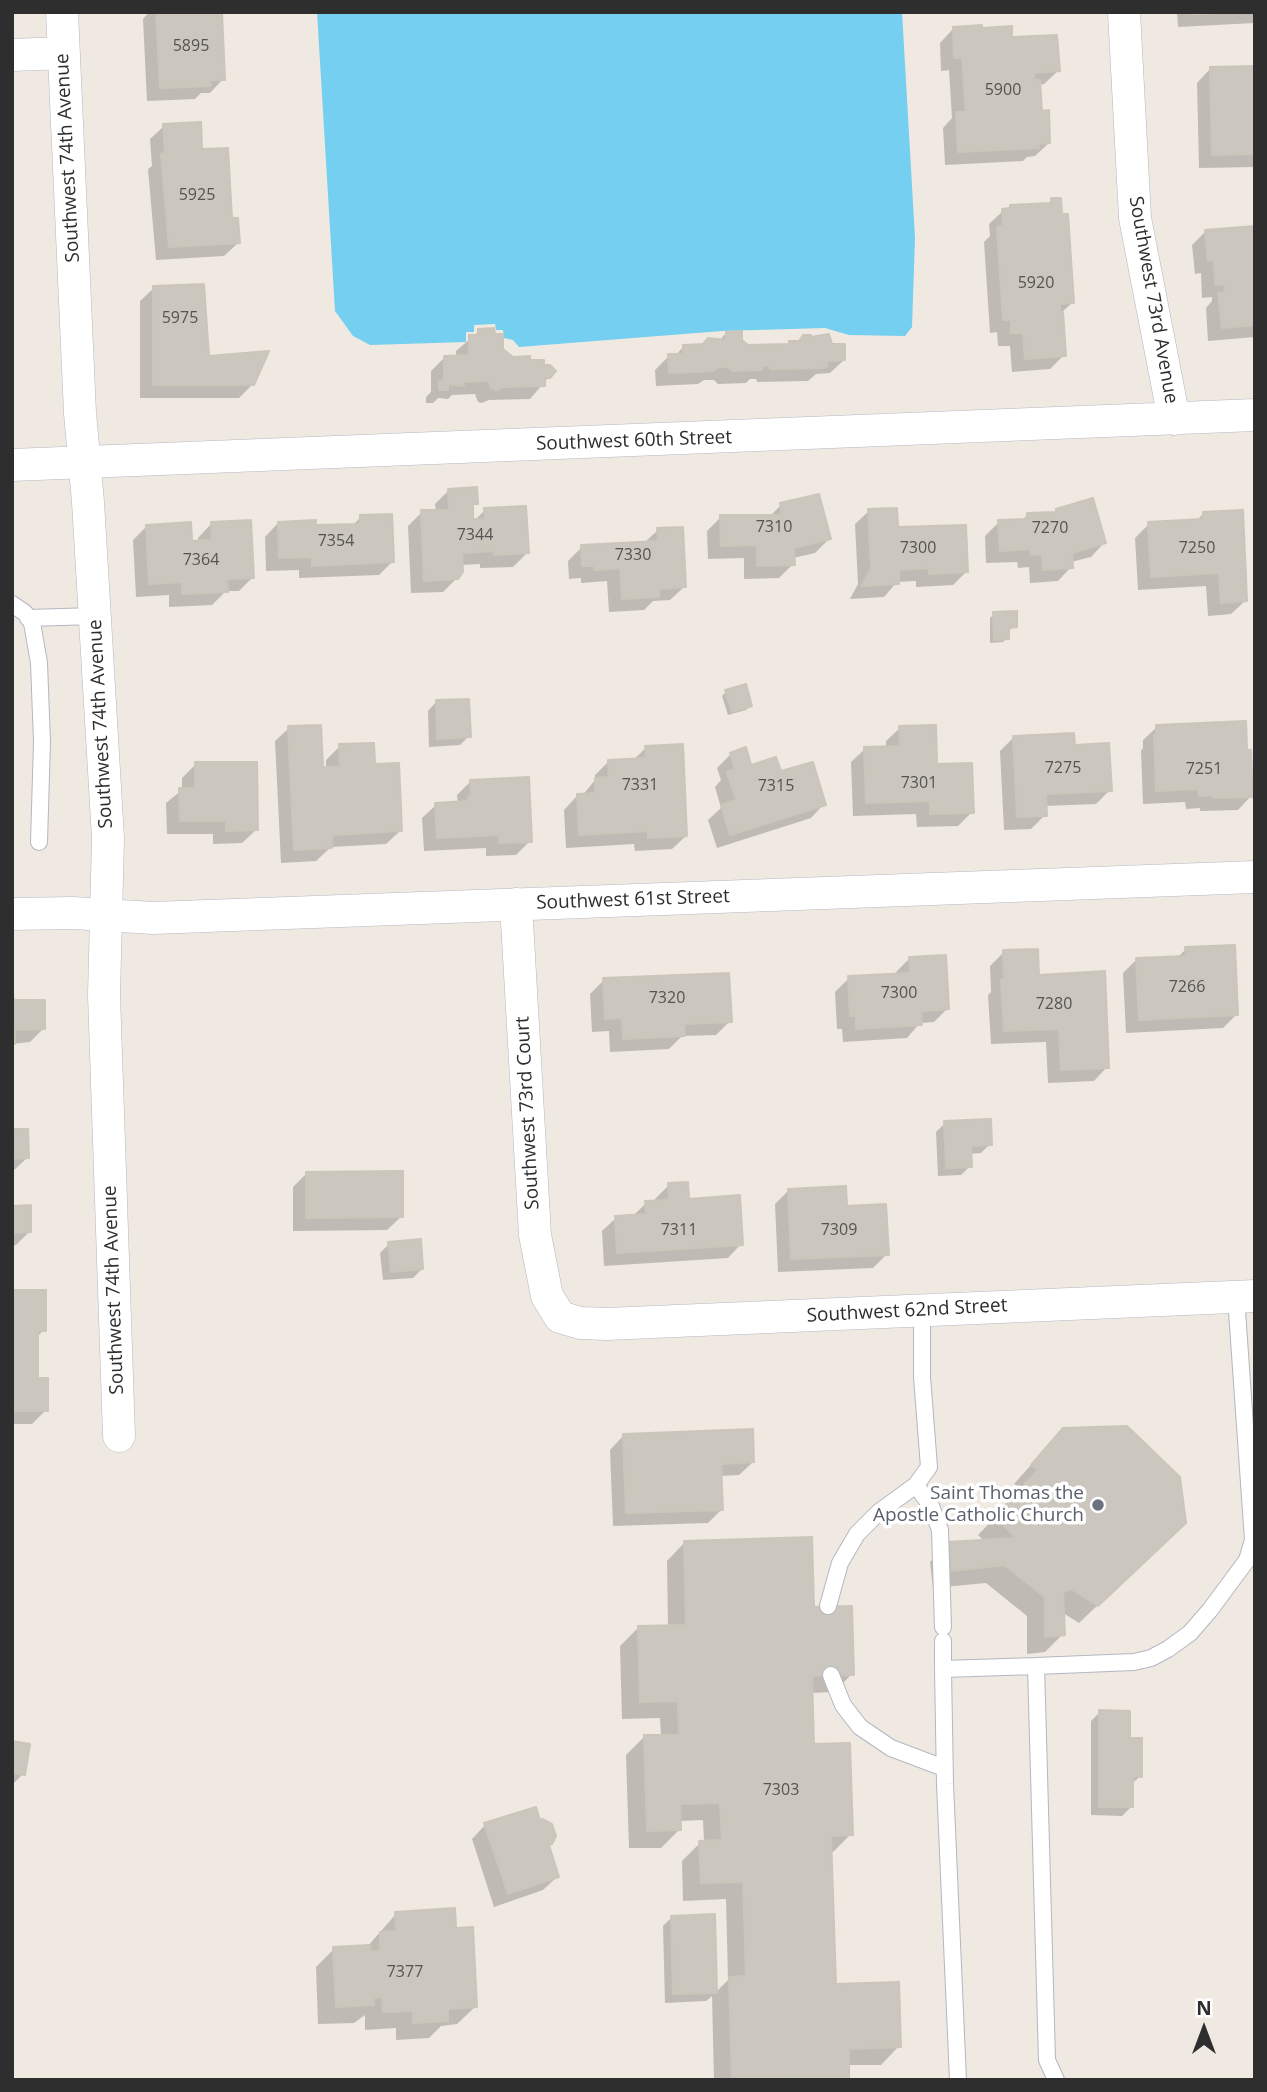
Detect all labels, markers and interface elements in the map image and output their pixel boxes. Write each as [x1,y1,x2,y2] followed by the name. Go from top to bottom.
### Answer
[173,36,209,56] house number: 5895
[51,53,85,263] street label: Southwest 74th Avenue
[985,80,1021,100] house number: 5900
[179,185,215,205] house number: 5925
[1124,194,1182,406] street label: Southwest 73rd Avenue
[1018,273,1054,293] house number: 5920
[162,308,198,328] house number: 5975
[536,426,732,456] street label: Southwest 60th Street
[756,517,792,537] house number: 7310
[1032,518,1068,538] house number: 7270
[457,525,493,545] house number: 7344
[318,531,354,551] house number: 7354
[900,538,936,558] house number: 7300
[1179,538,1215,558] house number: 7250
[615,545,651,565] house number: 7330
[183,550,219,570] house number: 7364
[84,619,118,829] street label: Southwest 74th Avenue
[1045,758,1081,778] house number: 7275
[1186,759,1222,779] house number: 7251
[901,773,937,793] house number: 7301
[622,775,658,795] house number: 7331
[758,776,794,796] house number: 7315
[536,885,730,915] street label: Southwest 61st Street
[1169,977,1205,997] house number: 7266
[881,983,917,1003] house number: 7300
[649,988,685,1008] house number: 7320
[1036,994,1072,1014] house number: 7280
[512,1016,544,1210] street label: Southwest 73rd Court
[99,1185,129,1395] street label: Southwest 74th Avenue
[661,1220,697,1240] house number: 7311
[821,1220,857,1240] house number: 7309
[806,1294,1008,1328] street label: Southwest 62nd Street
[873,1483,1084,1527] place label: Saint Thomas the Apostle Catholic Church
[1090,1497,1106,1513] marker: Saint Thomas the Apostle Catholic Church
[763,1780,799,1800] house number: 7303
[387,1962,423,1982] house number: 7377
[1169,1994,1239,2064] north arrow
[1196,1995,1212,2021] text: N

